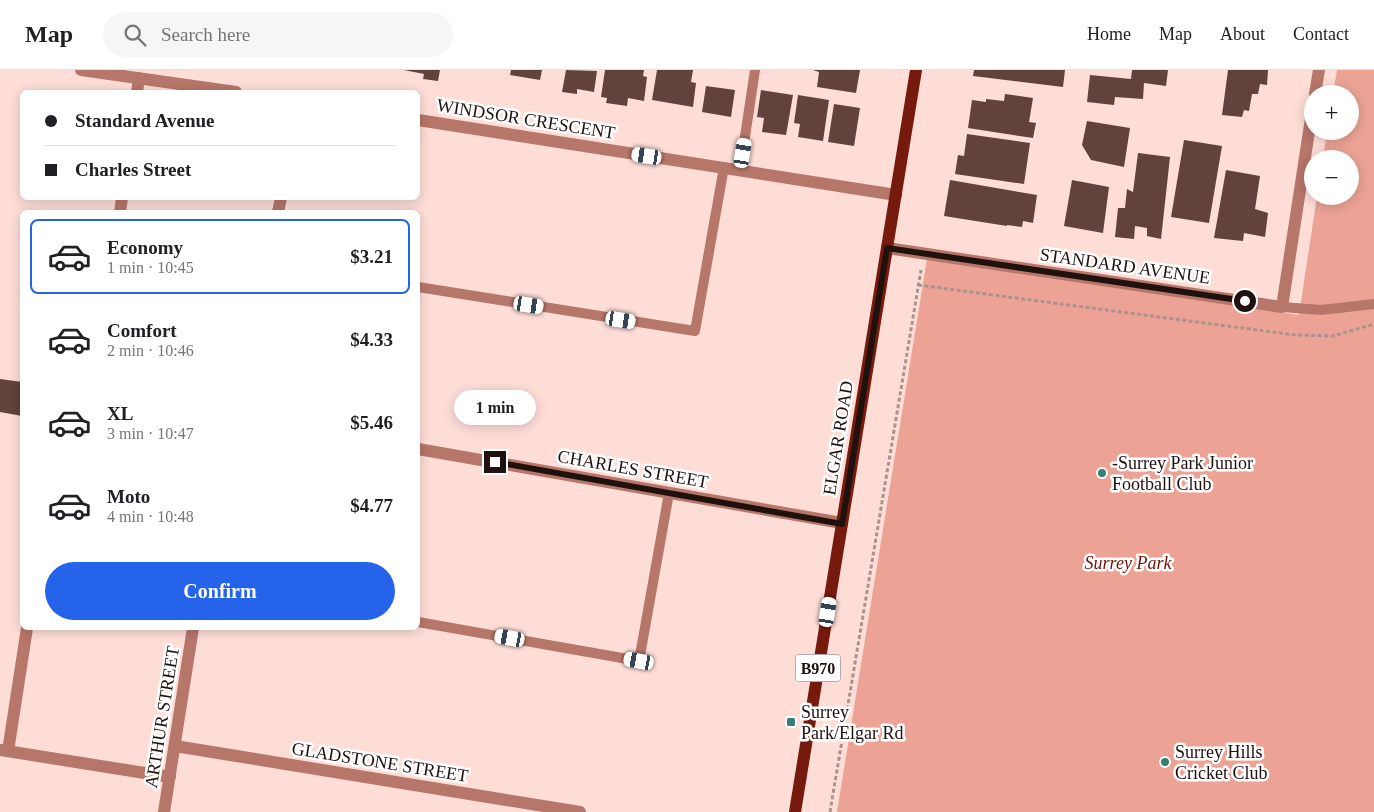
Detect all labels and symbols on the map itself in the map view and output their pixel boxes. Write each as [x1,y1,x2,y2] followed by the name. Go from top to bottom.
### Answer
[435,95,617,143] street label: WINDSOR CRESCENT
[733,137,752,169] car
[631,146,662,166] car
[1039,244,1211,288] street label: STANDARD AVENUE
[1234,290,1256,312] route start
[513,295,544,315] car
[605,310,636,330] car
[819,379,857,497] street label: ELGAR ROAD
[454,390,536,424] callout: 1 min
[556,446,710,492] street label: CHARLES STREET
[484,451,506,473] route end
[1112,453,1253,494] place label: -Surrey Park Junior Football Club
[1096,467,1108,479] marker: -Surrey Park Junior Football Club
[1085,553,1172,573] park label: Surrey Park
[818,596,837,628] car
[493,628,526,648] car
[141,645,183,789] street label: ARTHUR STREET
[622,651,655,671] car
[796,654,840,682] road number: B970
[801,702,903,743] place label: Surrey Park/Elgar Rd
[785,716,797,728] marker: Surrey Park/Elgar Rd
[290,738,470,786] street label: GLADSTONE STREET
[1175,742,1268,783] place label: Surrey Hills Cricket Club
[1159,756,1171,768] marker: Surrey Hills Cricket Club

